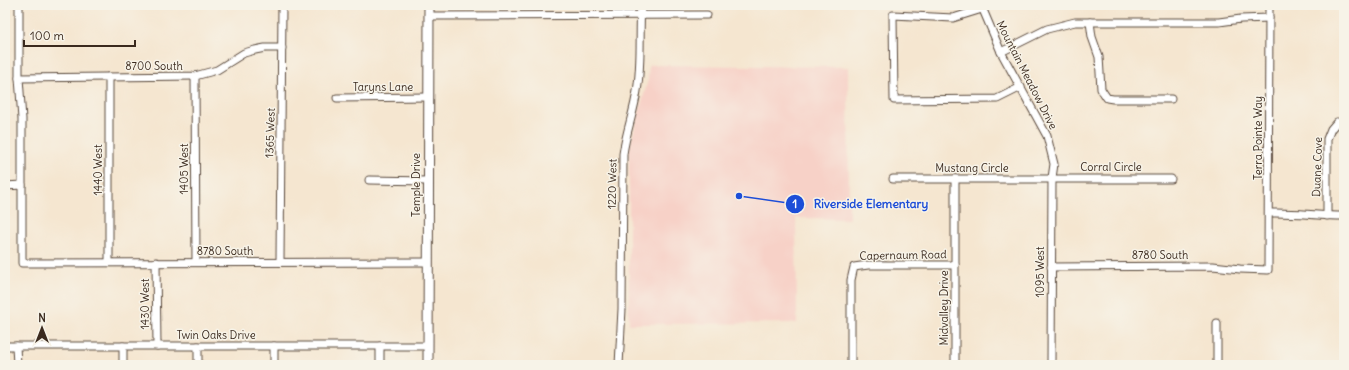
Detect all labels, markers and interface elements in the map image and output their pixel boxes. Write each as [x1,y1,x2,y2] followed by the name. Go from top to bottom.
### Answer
[994,18,1061,132] street label: Mountain Meadow Drive
[24,22,135,48] scale bar
[30,28,64,43] text: 100 m
[125,59,183,73] street label: 8700 South
[353,80,413,94] street label: Taryns Lane
[1251,96,1265,180] street label: Terra Pointe Way
[262,107,278,158] street label: 1365 West
[1309,137,1325,197] street label: Duane Cove
[177,143,191,195] street label: 1405 West
[91,144,105,196] street label: 1440 West
[409,153,423,217] street label: Temple Drive
[605,158,619,209] street label: 1220 West
[1080,160,1142,174] street label: Corral Circle
[935,161,1009,175] street label: Mustang Circle
[785,192,936,216] callout: Riverside Elementary
[793,196,797,211] text: 1
[814,196,928,212] text: Riverside Elementary
[197,244,253,258] street label: 8780 South
[1033,246,1047,298] street label: 1095 West
[859,247,947,263] street label: Capernaum Road
[1132,248,1188,262] street label: 8780 South
[937,270,951,346] street label: Midvalley Drive
[138,278,152,330] street label: 1430 West
[22,308,62,348] north arrow
[38,311,46,325] text: N
[176,328,256,342] street label: Twin Oaks Drive

